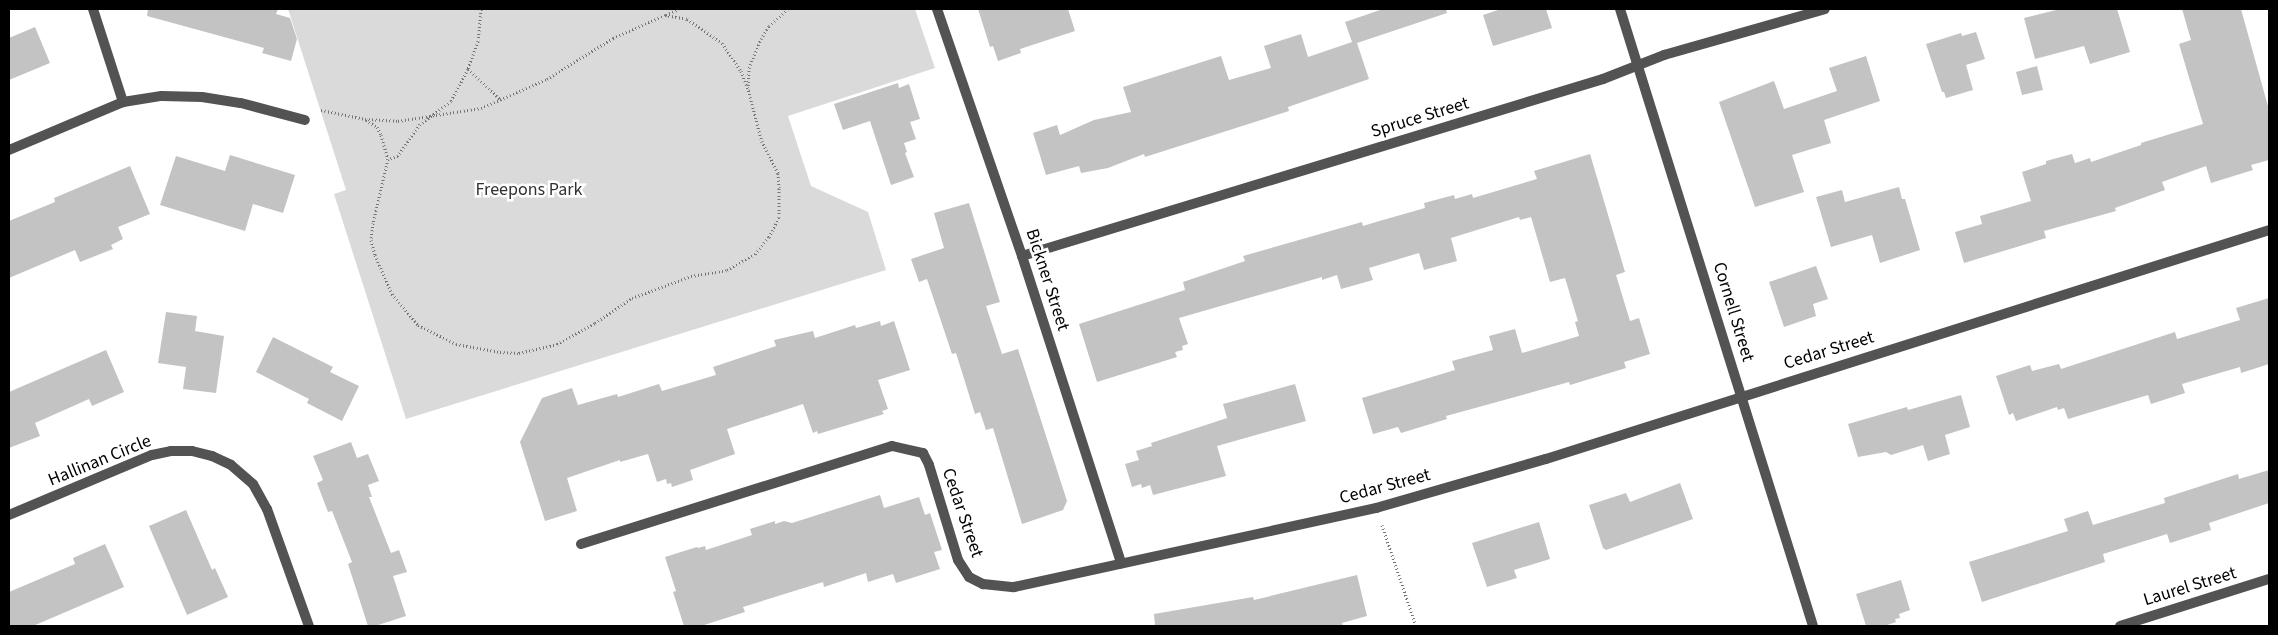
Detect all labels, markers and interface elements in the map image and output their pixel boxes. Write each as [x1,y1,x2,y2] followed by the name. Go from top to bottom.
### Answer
[1369,93,1471,143] street label: Spruce Street
[476,179,582,201] park label: Freepons Park
[1020,226,1074,334] street label: Bickner Street
[1708,260,1758,364] street label: Cornell Street
[1781,327,1877,375] street label: Cedar Street
[45,431,155,491] street label: Hallinan Circle
[937,465,987,561] street label: Cedar Street
[1337,465,1433,509] street label: Cedar Street
[2141,563,2239,611] street label: Laurel Street

